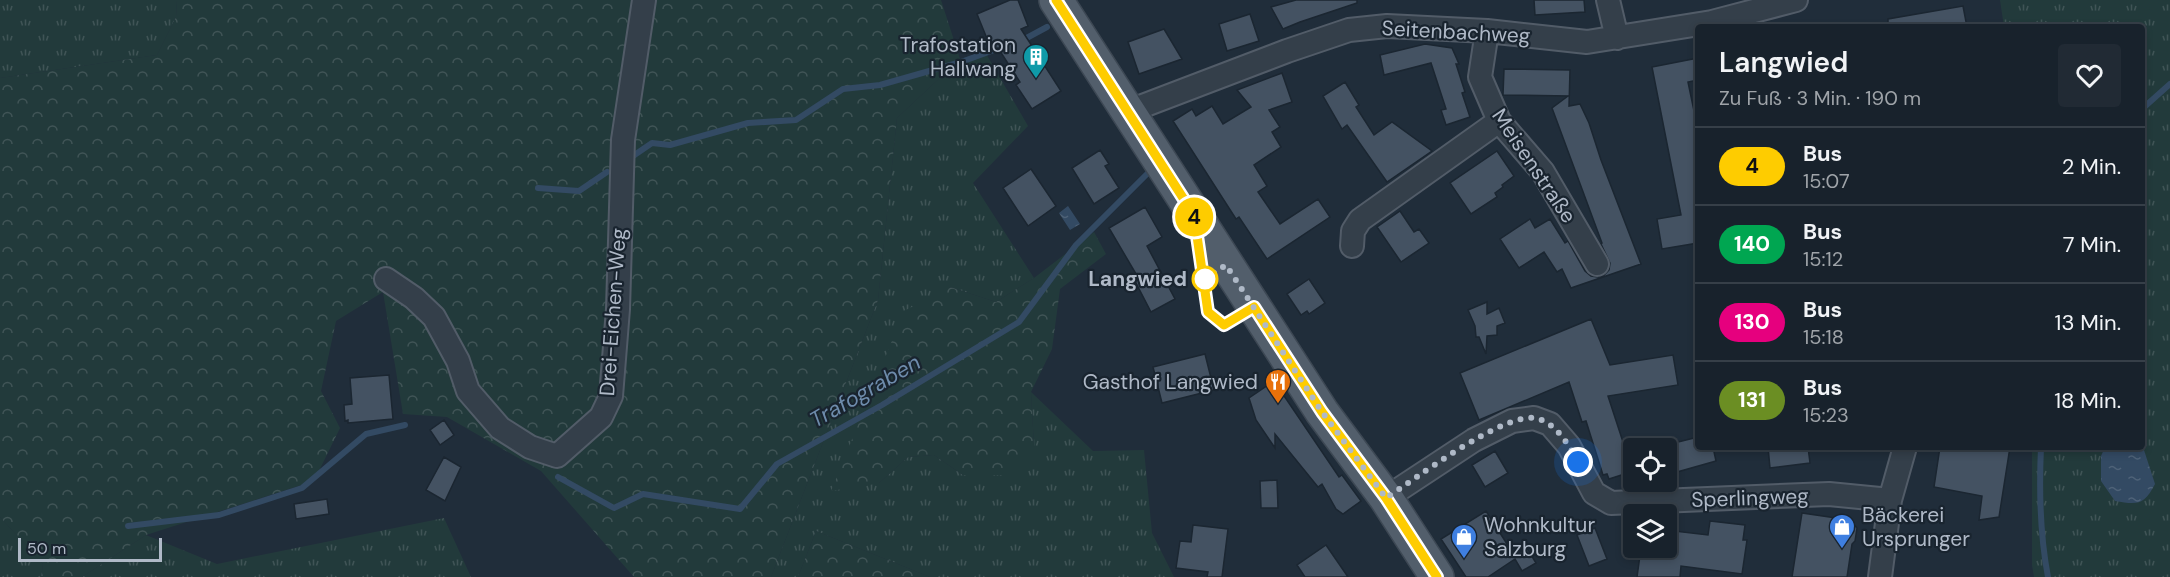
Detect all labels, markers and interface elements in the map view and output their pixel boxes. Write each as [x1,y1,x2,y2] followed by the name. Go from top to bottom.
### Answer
[1381,14,1531,50] street label: Seitenbachweg
[900,31,1016,83] place label: Trafostation Hallwang
[1021,42,1051,80] building icon: Trafostation Hallwang
[1719,44,1848,81] text: Langwied
[2058,44,2121,107] button: heart
[1719,85,1921,111] text: Zu Fuß · 3 Min. · 190 m
[1485,103,1583,229] street label: Meisenstraße
[1803,139,1842,168] text: Bus
[1745,152,1759,180] text: 4
[2062,152,2121,181] text: 2 Min.
[1803,168,1850,194] text: 15:07
[1174,198,1214,236] line badge: 4
[1187,203,1201,231] text: 4
[1803,217,1842,246] text: Bus
[593,227,633,397] street label: Drei-Eichen-Weg
[1734,230,1770,258] text: 140
[2063,230,2121,259] text: 7 Min.
[1803,246,1843,272] text: 15:12
[1088,265,1187,293] place label: Langwied
[1192,266,1218,292] marker: Langwied
[1803,295,1842,324] text: Bus
[1734,308,1770,336] text: 130
[2055,308,2121,337] text: 13 Min.
[1803,324,1844,350] text: 15:18
[804,348,926,434] water label: Trafograben
[1263,367,1293,405] restaurant icon: Gasthof Langwied
[1083,368,1258,396] place label: Gasthof Langwied
[1803,373,1842,402] text: Bus
[1738,386,1766,414] text: 131
[2054,386,2121,415] text: 18 Min.
[1803,402,1849,428] text: 15:23
[1623,438,1677,558] map controls
[1623,438,1677,492] button: locate
[1563,447,1593,477] your location
[1691,482,1810,514] street label: Sperlingweg
[1862,501,1970,553] place label: Bäckerei Ursprunger
[1623,504,1677,558] button: layers
[1484,511,1595,563] place label: Wohnkultur Salzburg
[1827,512,1857,550] shop icon: Bäckerei Ursprunger
[1449,522,1479,560] shop icon: Wohnkultur Salzburg
[18,535,162,562] scale bar
[27,538,66,559] text: 50 m

